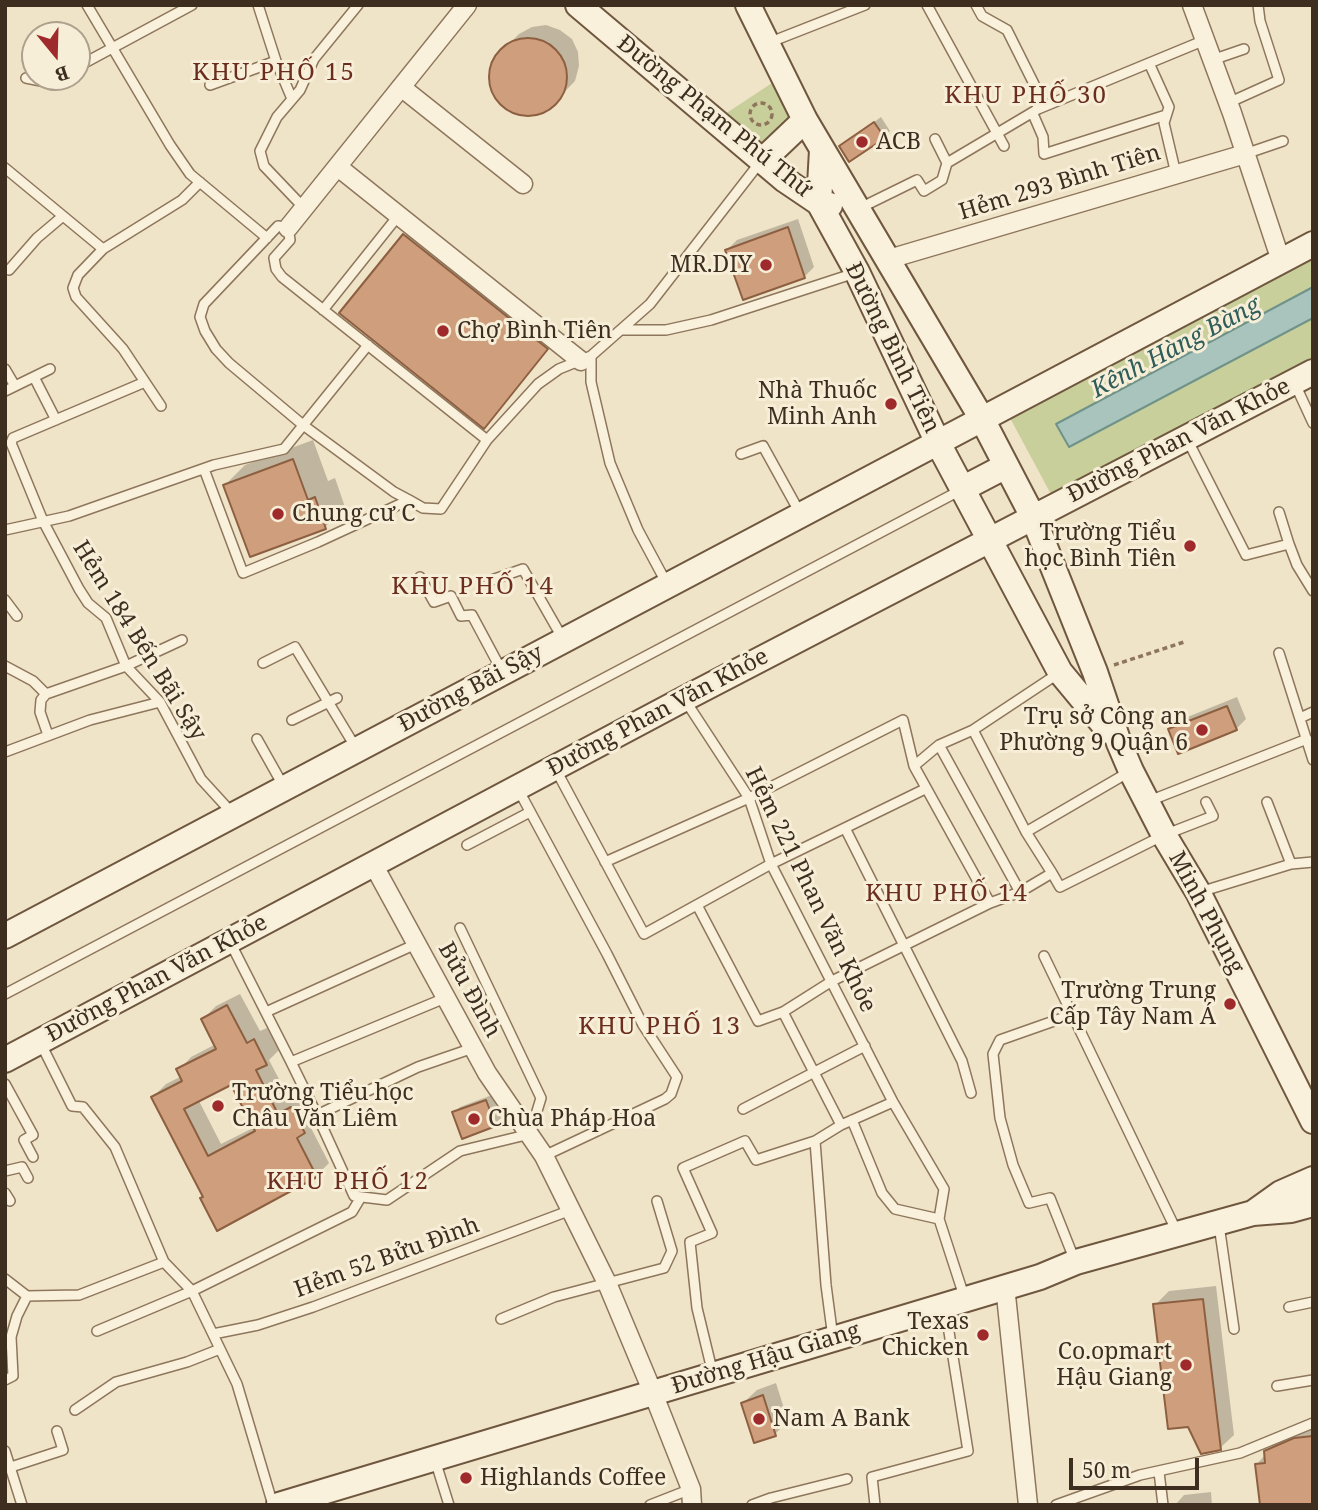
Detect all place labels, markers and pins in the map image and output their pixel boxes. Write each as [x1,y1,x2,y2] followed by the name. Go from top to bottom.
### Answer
[876,128,921,156] place label: ACB
[854,134,870,150] marker: ACB
[670,251,752,279] place label: MR.DIY
[758,257,774,273] marker: MR.DIY
[457,317,612,345] place label: Chợ Bình Tiên
[435,323,451,339] marker: Chợ Bình Tiên
[758,377,877,431] place label: Nhà Thuốc Minh Anh
[883,396,899,412] marker: Nhà Thuốc Minh Anh
[292,500,415,528] place label: Chung cư C
[270,506,286,522] marker: Chung cư C
[1024,519,1176,573] place label: Trường Tiểu học Bình Tiên
[1182,538,1198,554] marker: Trường Tiểu học Bình Tiên
[999,703,1188,757] place label: Trụ sở Công an Phường 9 Quận 6
[1194,722,1210,738] marker: Trụ sở Công an Phường 9 Quận 6
[1050,977,1216,1031] place label: Trường Trung Cấp Tây Nam Á
[1222,996,1238,1012] marker: Trường Trung Cấp Tây Nam Á
[232,1079,414,1133] place label: Trường Tiểu học Châu Văn Liêm
[210,1098,226,1114] marker: Trường Tiểu học Châu Văn Liêm
[488,1105,656,1133] place label: Chùa Pháp Hoa
[466,1111,482,1127] marker: Chùa Pháp Hoa
[881,1308,969,1362] place label: Texas Chicken
[975,1327,991,1343] marker: Texas Chicken
[1056,1338,1172,1392] place label: Co.opmart Hậu Giang
[1178,1357,1194,1373] marker: Co.opmart Hậu Giang
[773,1405,910,1433] place label: Nam A Bank
[751,1411,767,1427] marker: Nam A Bank
[480,1464,666,1492] place label: Highlands Coffee
[458,1470,474,1486] marker: Highlands Coffee

